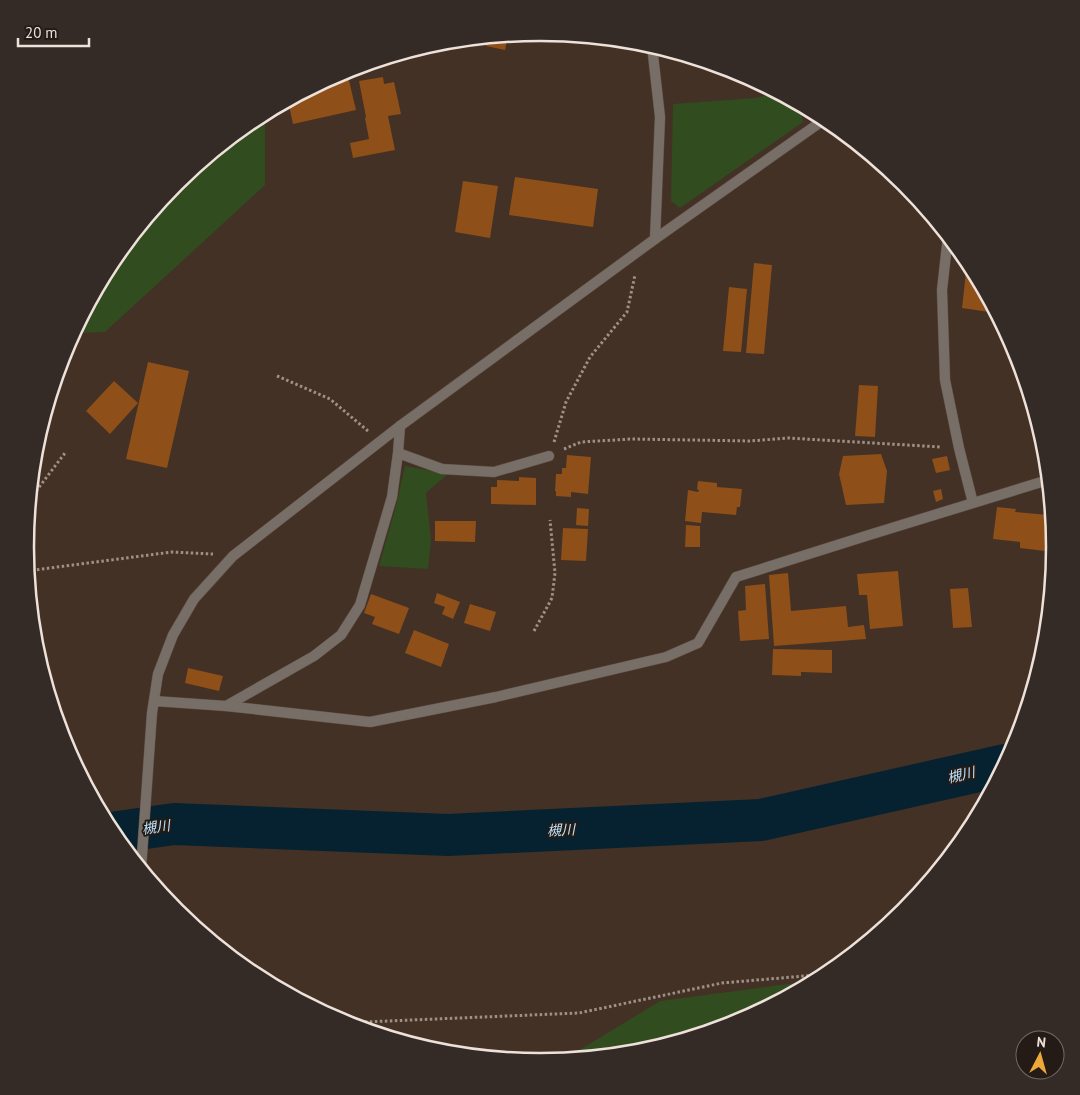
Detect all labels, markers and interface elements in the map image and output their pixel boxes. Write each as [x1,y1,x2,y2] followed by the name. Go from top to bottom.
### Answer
[18,15,89,47] scale bar
[25,23,58,42] text: 20 m
[945,763,979,787] water label: 槻川
[141,816,173,838] water label: 槻川
[547,820,577,840] water label: 槻川
[1015,1030,1065,1080] north arrow
[1036,1033,1047,1052] text: N

